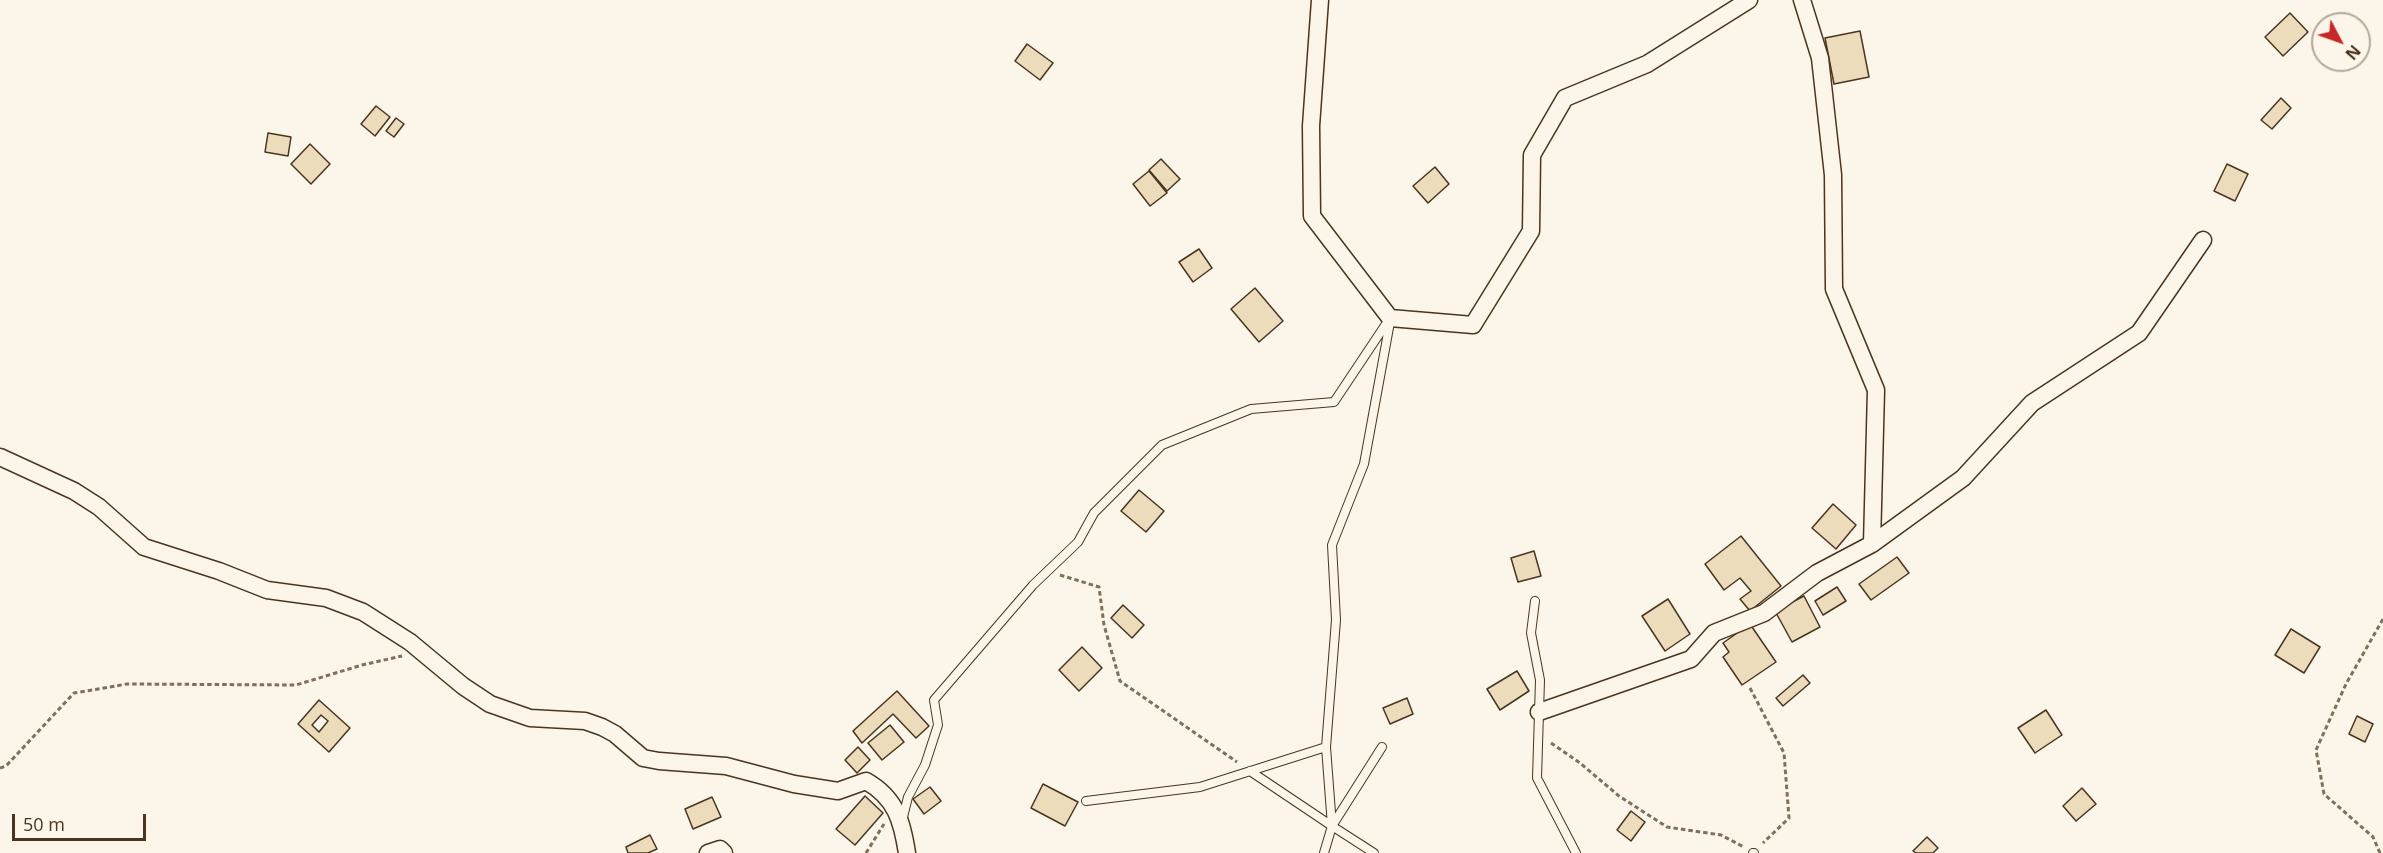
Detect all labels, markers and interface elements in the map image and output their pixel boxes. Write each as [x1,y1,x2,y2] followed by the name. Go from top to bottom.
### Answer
[2311,12,2371,72] north arrow
[2341,40,2366,65] text: N
[15,802,148,840] scale bar
[23,812,65,836] text: 50 m

